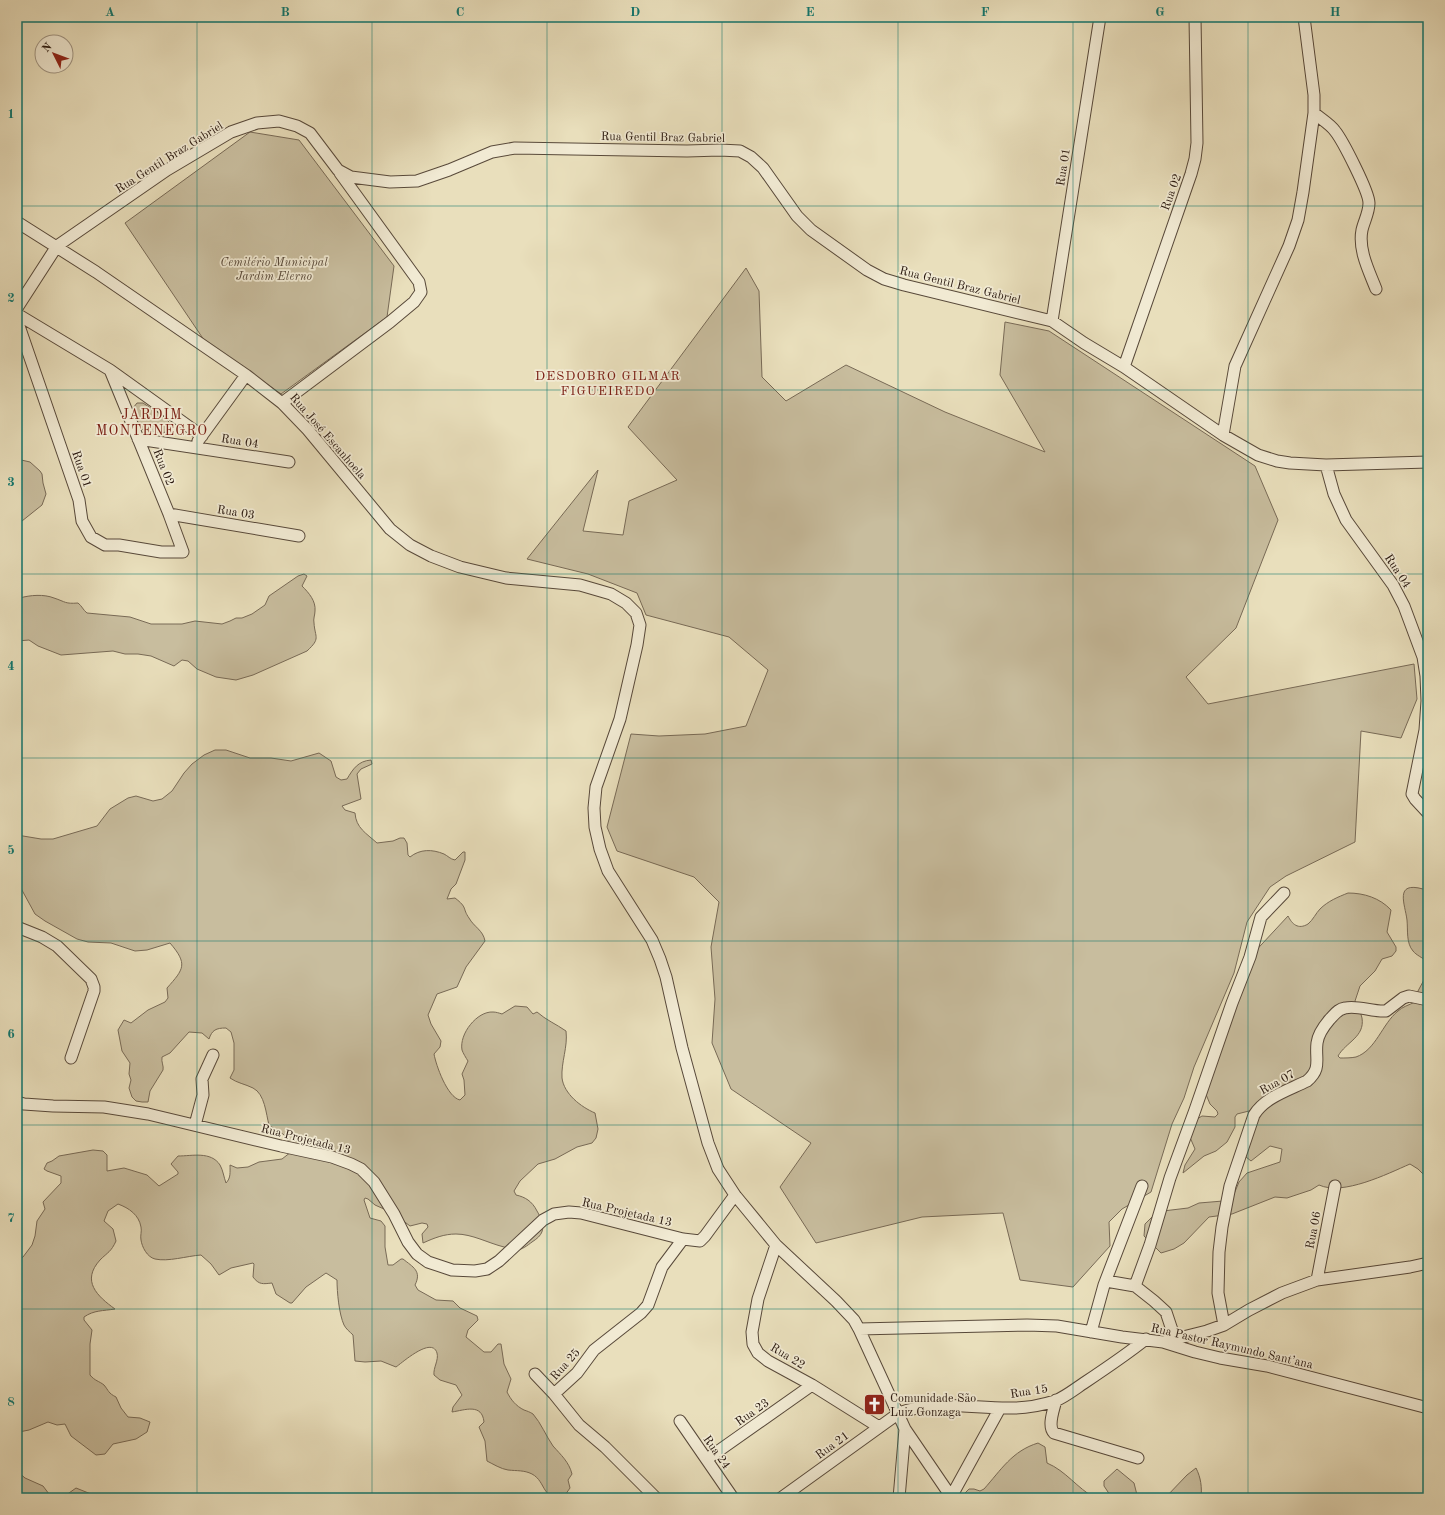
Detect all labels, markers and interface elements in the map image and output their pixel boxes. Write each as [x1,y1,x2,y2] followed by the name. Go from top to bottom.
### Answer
[105,6,115,19] text: A
[280,6,290,19] text: B
[456,6,464,19] text: C
[630,6,640,19] text: D
[806,6,815,19] text: E
[981,6,990,19] text: F
[1155,6,1165,19] text: G
[1330,6,1341,19] text: H
[34,34,74,74] north arrow
[41,41,55,55] text: N
[7,108,15,121] text: 1
[114,120,225,196] street label: Rua Gentil Braz Gabriel
[601,131,725,145] street label: Rua Gentil Braz Gabriel
[1055,147,1073,187] street label: Rua 01
[1160,172,1184,212] street label: Rua 02
[220,257,328,283] park label: Cemitério Municipal Jardim Eterno
[898,265,1022,307] street label: Rua Gentil Braz Gabriel
[7,292,15,305] text: 2
[535,370,681,398] district label: DESDOBRO GILMAR FIGUEIREDO
[287,392,368,482] street label: Rua José Escanhoela
[96,408,208,438] district label: JARDIM MONTENEGRO
[220,433,260,451] street label: Rua 04
[150,447,176,487] street label: Rua 02
[69,449,93,489] street label: Rua 01
[7,476,15,489] text: 3
[216,504,256,522] street label: Rua 03
[1382,552,1413,591] street label: Rua 04
[7,660,15,673] text: 4
[7,844,15,857] text: 5
[7,1028,15,1041] text: 6
[1258,1068,1297,1097] street label: Rua 07
[260,1123,352,1157] street label: Rua Projetada 13
[580,1197,673,1229] street label: Rua Projetada 13
[1304,1210,1324,1250] street label: Rua 06
[7,1212,15,1225] text: 7
[1150,1322,1314,1371] street label: Rua Pastor Raymundo Sant’ana
[768,1342,807,1372] street label: Rua 22
[548,1346,583,1383] street label: Rua 25
[1009,1382,1049,1401] street label: Rua 15
[861,1392,887,1418] church icon: Comunidade São Luiz Gonzaga
[890,1393,976,1419] place label: Comunidade São Luiz Gonzaga
[7,1396,15,1409] text: 8
[733,1397,772,1429] street label: Rua 23
[814,1430,852,1462] street label: Rua 21
[700,1433,732,1472] street label: Rua 24

